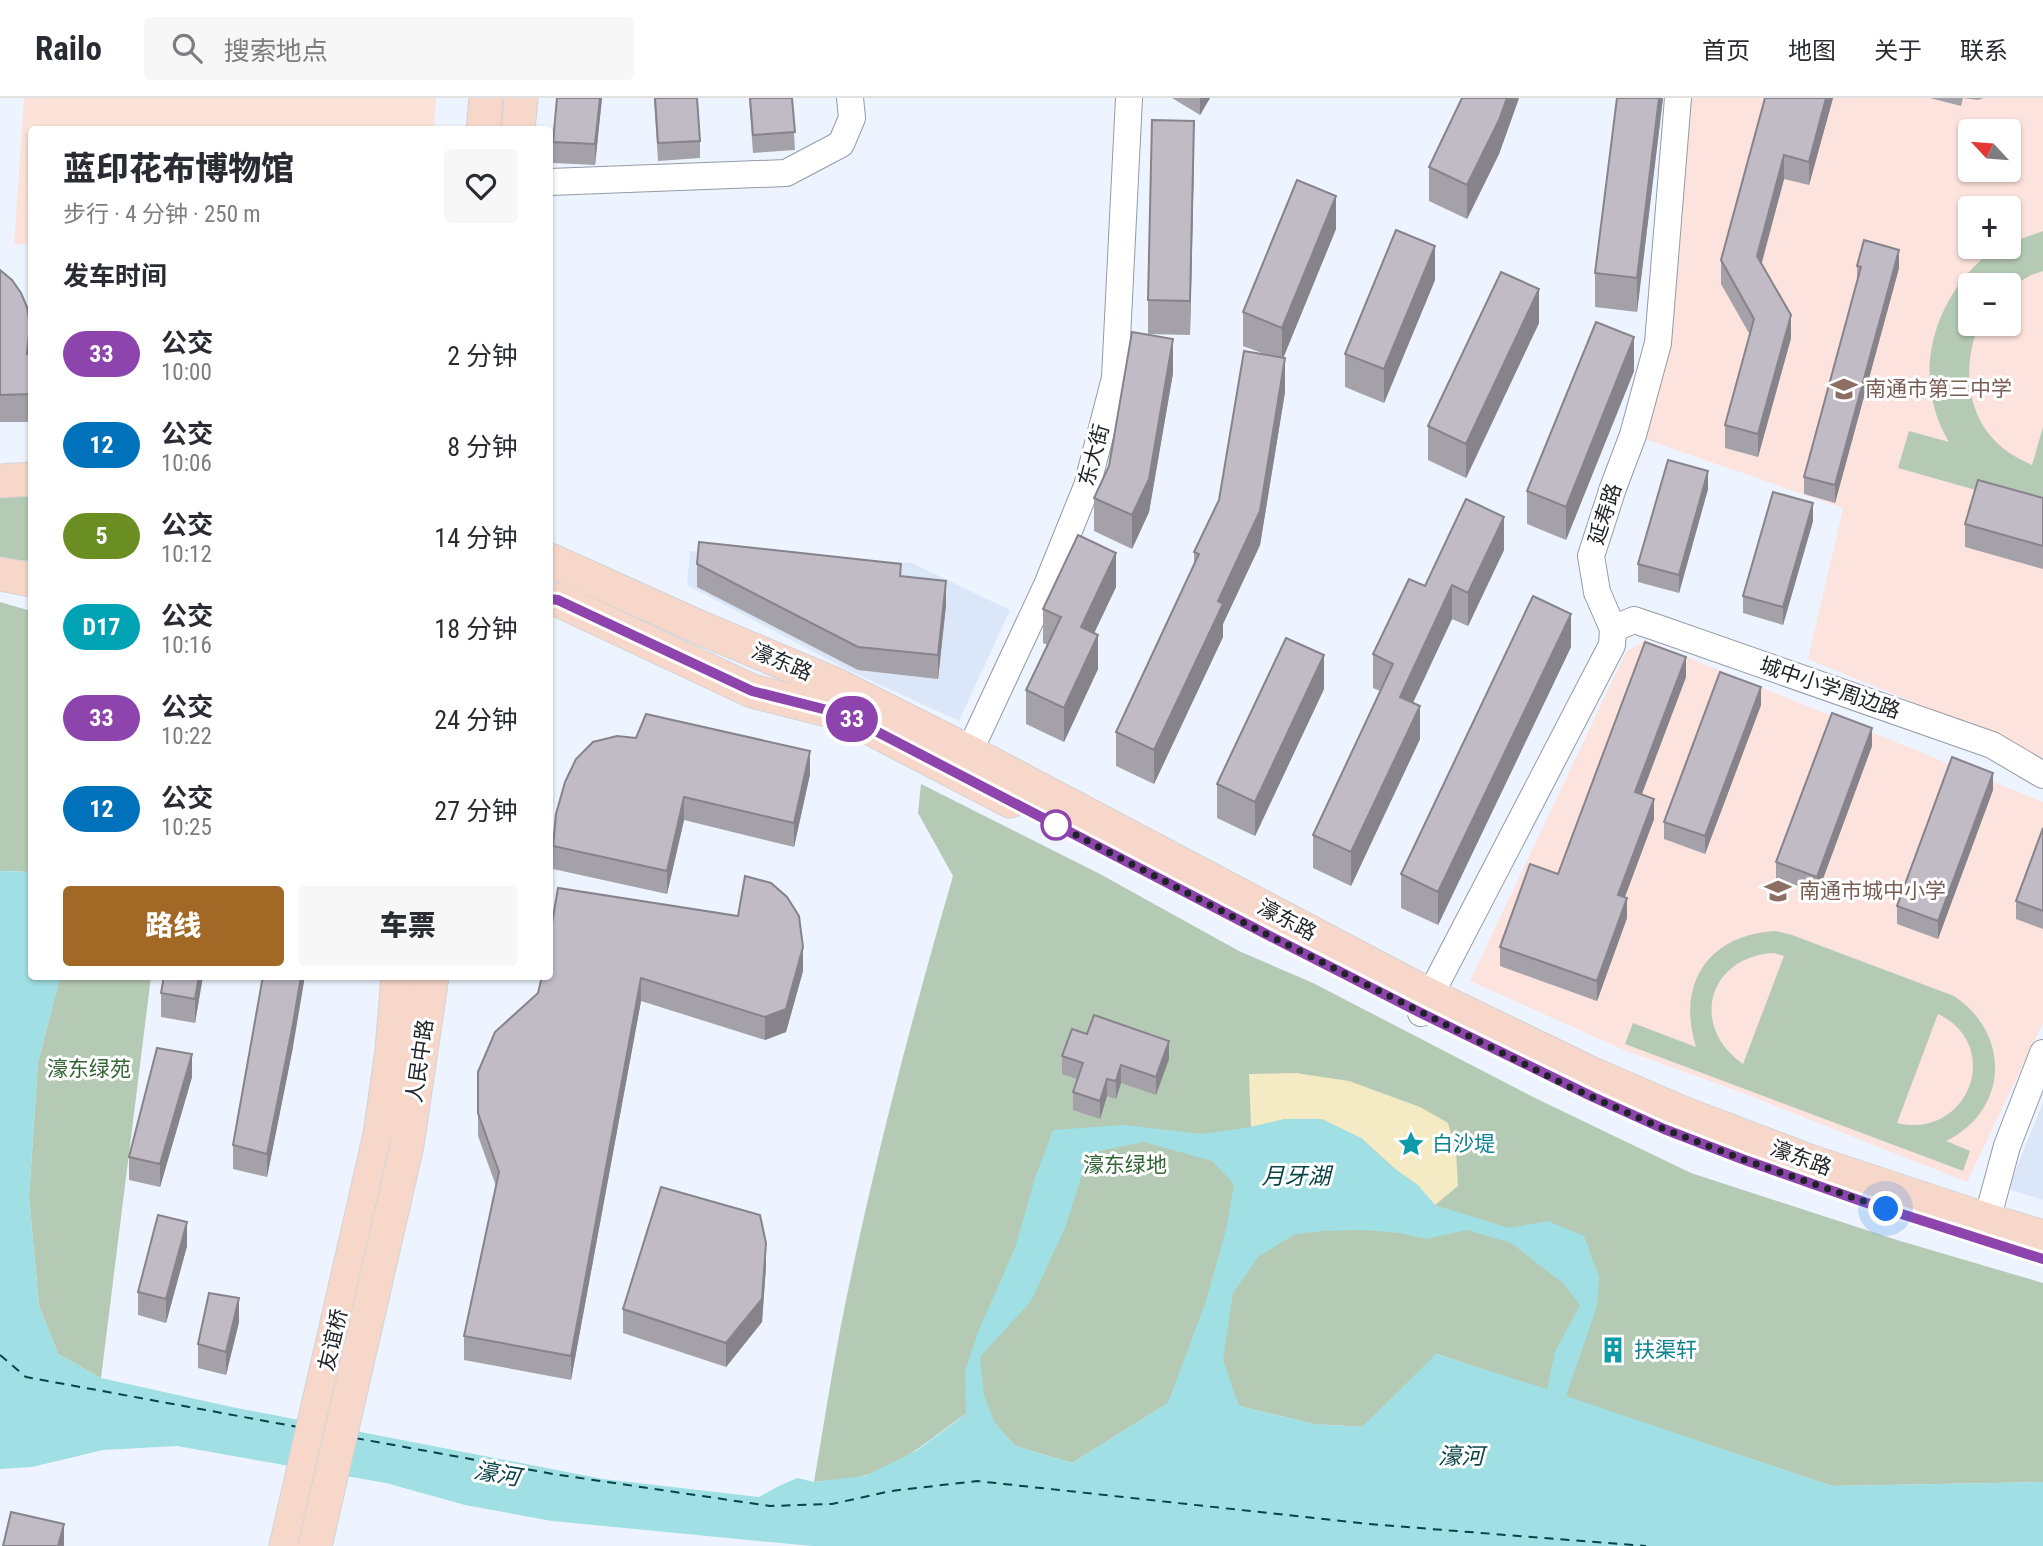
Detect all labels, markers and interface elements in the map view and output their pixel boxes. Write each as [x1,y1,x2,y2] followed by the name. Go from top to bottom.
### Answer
[144,17,634,80] search box
[35,29,102,68] text: Railo
[168,29,206,67] icon: search
[224,36,328,66] text: 搜索地点
[1702,37,1750,65] text: 首页
[1788,37,1836,65] text: 地图
[1874,37,1922,65] text: 关于
[1960,37,2008,65] text: 联系
[1958,119,2021,182] north arrow
[1958,119,2021,336] map controls
[63,149,294,188] text: 蓝印花布博物馆
[444,149,518,223] button: heart
[1958,196,2021,259] button: +
[63,201,261,228] text: 步行 · 4 分钟 · 250 m
[63,261,167,291] text: 发车时间
[1958,273,2021,336] button: −
[161,328,213,358] text: 公交
[89,340,114,368] text: 33
[447,341,518,371] text: 2 分钟
[161,359,212,386] text: 10:00
[1829,374,1859,404] school or university icon: 南通市第三中学
[1865,377,2012,401] place label: 南通市第三中学
[161,419,213,449] text: 公交
[1074,421,1114,489] street label: 东大街
[89,431,114,459] text: 12
[447,432,518,462] text: 8 分钟
[161,450,212,477] text: 10:06
[1584,480,1626,548] street label: 延寿路
[161,510,213,540] text: 公交
[95,522,108,550] text: 5
[434,523,518,553] text: 14 分钟
[161,541,212,568] text: 10:12
[161,601,213,631] text: 公交
[83,613,120,641] text: D17
[434,614,518,644] text: 18 分钟
[161,632,212,659] text: 10:16
[748,639,816,685] street label: 濠东路
[1757,653,1903,723] street label: 城中小学周边路
[161,692,213,722] text: 公交
[820,696,884,742] line badge: 33
[89,704,114,732] text: 33
[434,705,518,735] text: 24 分钟
[840,705,864,733] text: 33
[161,723,212,750] text: 10:22
[161,783,213,813] text: 公交
[89,795,114,823] text: 12
[434,796,518,826] text: 27 分钟
[1041,810,1071,840] unlabelled marker
[161,814,212,841] text: 10:25
[1763,876,1793,906] school or university icon: 南通市城中小学
[1799,879,1946,903] place label: 南通市城中小学
[63,886,284,966] button: 路线
[298,886,518,966] button: 车票
[1254,895,1320,945] street label: 濠东路
[402,1018,438,1104] street label: 人民中路
[47,1057,131,1081] park label: 濠东绿苑
[1396,1129,1426,1159] place icon: 白沙堤
[1432,1132,1495,1156] place label: 白沙堤
[1767,1136,1835,1180] street label: 濠东路
[1083,1153,1167,1177] park label: 濠东绿地
[1262,1163,1334,1190] water label: 月牙湖
[1868,1191,1903,1226] your location
[314,1307,352,1373] street label: 友谊桥
[1598,1335,1628,1365] building icon: 扶渠轩
[1634,1338,1697,1362] place label: 扶渠轩
[1438,1443,1488,1470] water label: 濠河
[472,1457,526,1492] water label: 濠河

